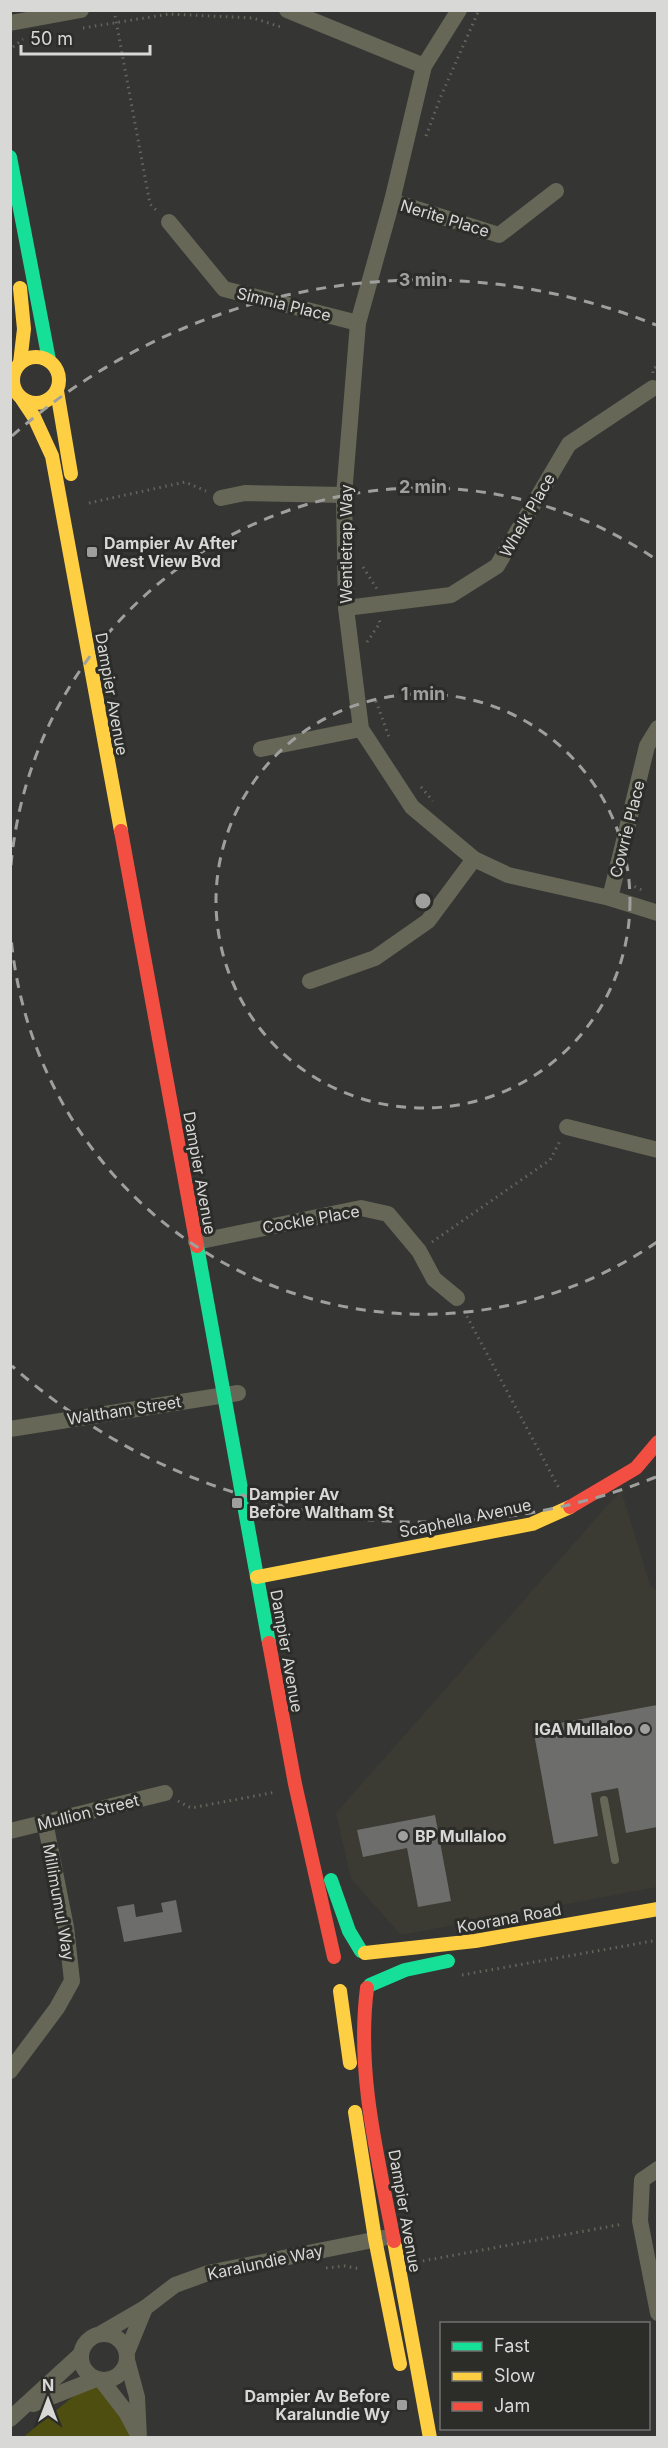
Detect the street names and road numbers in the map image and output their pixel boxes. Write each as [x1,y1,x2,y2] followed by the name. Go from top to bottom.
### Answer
[398,195,492,241] street label: Nerite Place
[235,283,333,325] street label: Simnia Place
[495,470,559,560] street label: Whelk Place
[336,484,356,604] street label: Wentletrap Way
[91,631,133,757] street label: Dampier Avenue
[605,778,649,880] street label: Cowrie Place
[179,1110,221,1236] street label: Dampier Avenue
[261,1201,361,1237] street label: Cockle Place
[65,1391,183,1429] street label: Waltham Street
[397,1494,533,1542] street label: Scaphella Avenue
[266,1588,308,1714] street label: Dampier Avenue
[35,1790,141,1834] street label: Mullion Street
[39,1842,79,1962] street label: Millimumul Way
[455,1899,563,1937] street label: Koorana Road
[384,2148,426,2274] street label: Dampier Avenue
[205,2240,325,2284] street label: Karalundie Way

